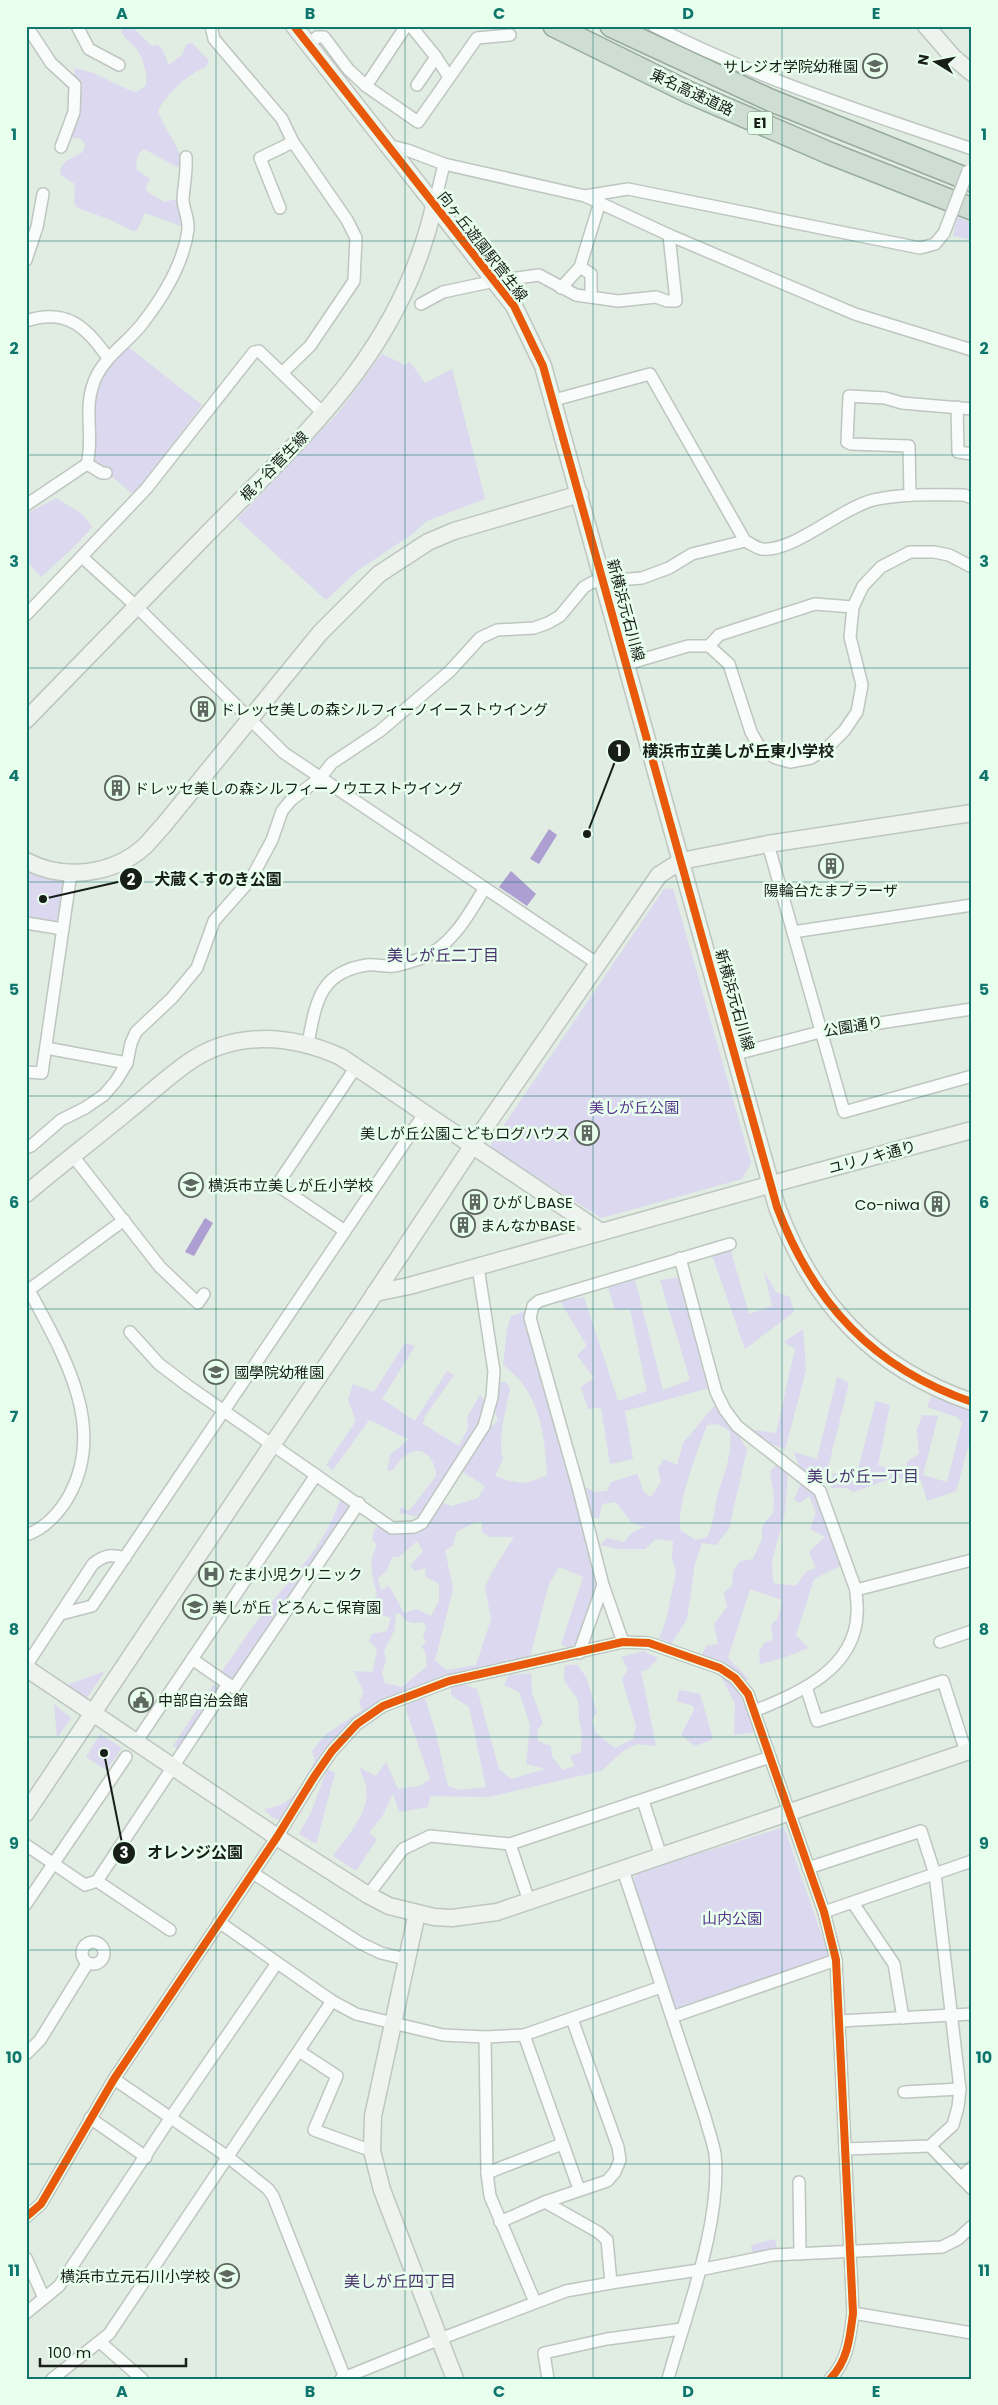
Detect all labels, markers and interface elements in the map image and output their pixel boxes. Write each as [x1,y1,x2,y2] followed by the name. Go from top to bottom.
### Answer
[116,2,128,25] text: A
[305,2,315,25] text: B
[493,2,505,25] text: C
[682,2,694,25] text: D
[872,2,880,25] text: E
[910,38,960,88] north arrow
[862,53,888,79] school or university icon: サレジオ学院幼稚園
[912,53,934,67] text: N
[723,56,858,77] place label: サレジオ学院幼稚園
[647,63,737,121] street label: 東名高速道路
[748,112,772,134] road number: E1
[11,123,17,146] text: 1
[981,123,987,146] text: 1
[433,186,533,306] street label: 向ヶ丘遊園駅菅生線
[9,337,19,360] text: 2
[979,337,989,360] text: 2
[235,426,313,506] street label: 梶ヶ谷菅生線
[9,550,19,573] text: 3
[979,550,989,573] text: 3
[602,557,650,663] street label: 新横浜元石川線
[190,696,216,722] building icon: ドレッセ美しの森シルフィーノイーストウイング
[220,699,548,720] place label: ドレッセ美しの森シルフィーノイーストウイング
[607,736,844,767] callout: 横浜市立美しが丘東小学校
[616,740,622,761] text: 1
[642,740,834,763] text: 横浜市立美しが丘東小学校
[9,764,20,787] text: 4
[979,764,990,787] text: 4
[104,775,130,801] building icon: ドレッセ美しの森シルフィーノウエストウイング
[134,778,463,799] place label: ドレッセ美しの森シルフィーノウエストウイング
[818,853,844,879] building icon: 陽輪台たまプラーザ
[119,864,292,895] callout: 犬蔵くすのき公園
[154,868,282,891] text: 犬蔵くすのき公園
[127,869,136,890] text: 2
[764,880,898,901] place label: 陽輪台たまプラーザ
[387,944,499,967] district label: 美しが丘二丁目
[710,947,760,1053] street label: 新横浜元石川線
[9,978,19,1001] text: 5
[979,978,989,1001] text: 5
[822,1011,884,1041] street label: 公園通り
[589,1097,679,1118] park label: 美しが丘公園
[574,1120,600,1146] building icon: 美しが丘公園こどもログハウス
[360,1123,570,1144] place label: 美しが丘公園こどもログハウス
[826,1135,918,1179] street label: ユリノキ通り
[178,1172,204,1198] school or university icon: 横浜市立美しが丘小学校
[208,1175,373,1196] place label: 横浜市立美しが丘小学校
[462,1189,488,1215] building icon: ひがしBASE
[9,1191,19,1214] text: 6
[924,1191,950,1217] building icon: Co-niwa
[979,1191,989,1214] text: 6
[492,1192,573,1213] place label: ひがしBASE
[855,1194,920,1215] place label: Co-niwa
[450,1212,476,1238] building icon: まんなかBASE
[480,1215,576,1236] place label: まんなかBASE
[203,1359,229,1385] school or university icon: 國學院幼稚園
[234,1362,324,1383] place label: 國學院幼稚園
[10,1405,19,1428] text: 7
[980,1405,989,1428] text: 7
[807,1465,919,1488] district label: 美しが丘一丁目
[198,1561,224,1587] hospital icon: たま小児クリニック
[228,1564,363,1585] place label: たま小児クリニック
[182,1594,208,1620] school or university icon: 美しが丘 どろんこ保育園
[212,1597,381,1618] place label: 美しが丘 どろんこ保育園
[9,1618,19,1641] text: 8
[979,1618,989,1641] text: 8
[128,1687,154,1713] public building icon: 中部自治会館
[158,1690,248,1711] place label: 中部自治会館
[9,1832,19,1855] text: 9
[979,1832,989,1855] text: 9
[112,1837,253,1868] callout: オレンジ公園
[147,1841,243,1864] text: オレンジ公園
[119,1842,129,1863] text: 3
[702,1908,762,1929] park label: 山内公園
[6,2046,22,2069] text: 10
[976,2046,992,2069] text: 10
[8,2259,20,2282] text: 11
[978,2259,990,2282] text: 11
[214,2263,240,2289] school or university icon: 横浜市立元石川小学校
[60,2266,210,2287] place label: 横浜市立元石川小学校
[344,2270,456,2293] district label: 美しが丘四丁目
[40,2335,186,2367] scale bar
[48,2342,91,2363] text: 100 m
[116,2380,128,2403] text: A
[305,2380,315,2403] text: B
[493,2380,505,2403] text: C
[682,2380,694,2403] text: D
[872,2380,880,2403] text: E

